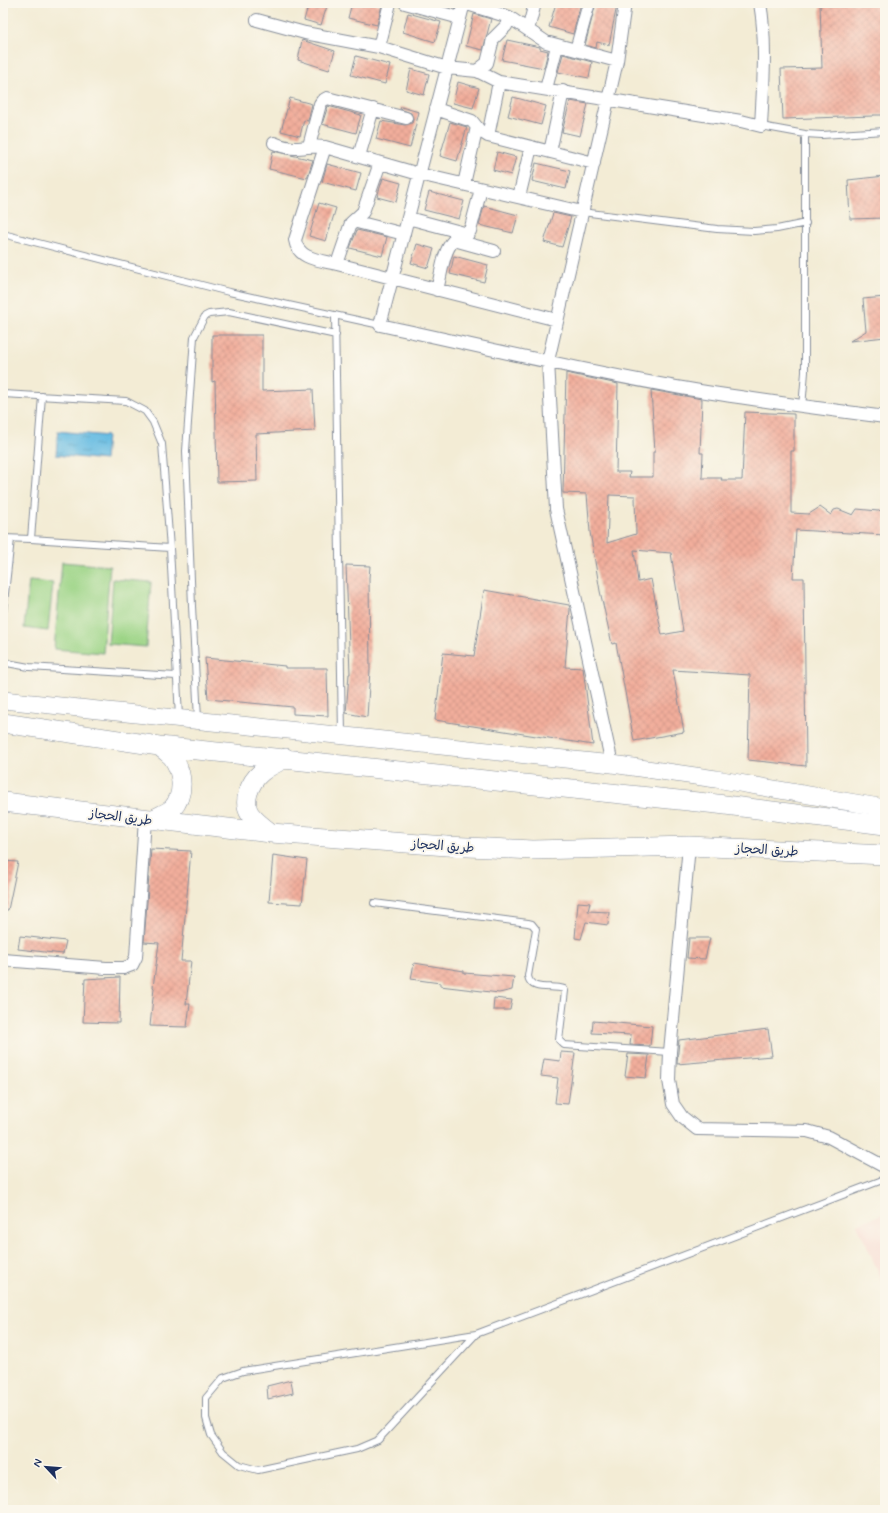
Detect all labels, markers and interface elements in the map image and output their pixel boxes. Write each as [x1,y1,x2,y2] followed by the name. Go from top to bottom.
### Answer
[88,805,153,830] street label: طريق الحجاز
[410,836,475,857] street label: طريق الحجاز
[734,840,799,861] street label: طريق الحجاز
[26,1447,66,1487] north arrow
[30,1457,46,1469] text: N

